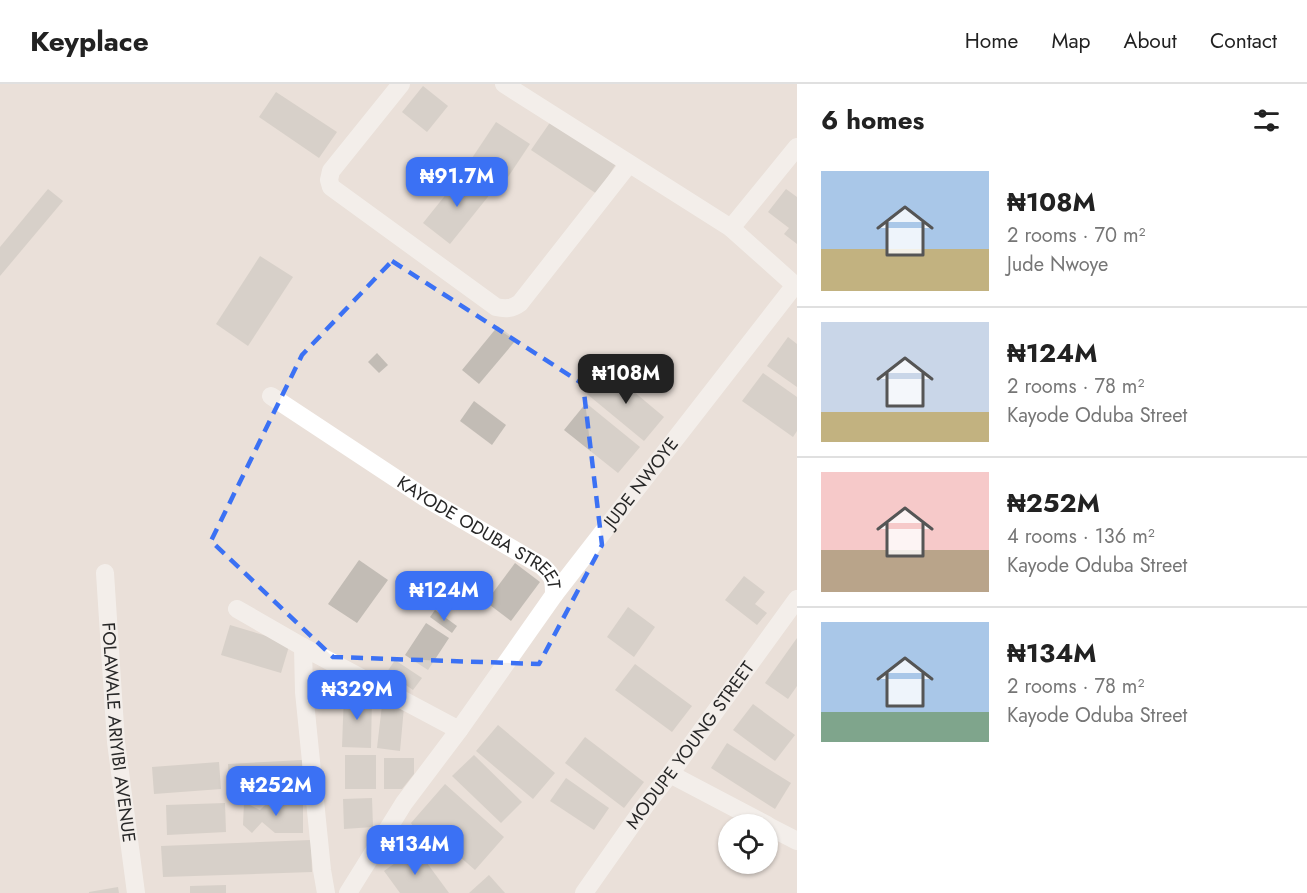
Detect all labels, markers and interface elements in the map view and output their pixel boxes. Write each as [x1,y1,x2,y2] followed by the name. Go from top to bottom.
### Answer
[30,21,149,62] text: Keyplace
[965,26,1018,56] text: Home
[1051,26,1091,56] text: Map
[1124,26,1177,56] text: About
[1210,26,1277,56] text: Contact
[821,101,924,139] text: 6 homes
[1250,104,1283,137] icon: filters
[408,157,506,208] pin: ₦91.7M
[420,162,494,191] text: ₦91.7M
[1007,183,1096,221] text: ₦108M
[869,195,941,267] icon: home
[1007,221,1145,250] text: 2 rooms · 70 m²
[1007,250,1108,279] text: Jude Nwoye
[1007,334,1097,372] text: ₦124M
[869,346,941,418] icon: home
[584,354,668,405] pin: ₦108M
[592,359,660,388] text: ₦108M
[1007,372,1144,401] text: 2 rooms · 78 m²
[1007,401,1187,430] text: Kayode Oduba Street
[596,432,685,535] street label: JUDE NWOYE
[392,470,567,590] street label: KAYODE ODUBA STREET
[1007,484,1100,522] text: ₦252M
[869,496,941,568] icon: home
[1007,522,1155,551] text: 4 rooms · 136 m²
[1007,551,1187,580] text: Kayode Oduba Street
[402,571,486,622] pin: ₦124M
[409,576,479,605] text: ₦124M
[95,621,142,844] street label: FOLAWALE ARIYIBI AVENUE
[1007,634,1096,672] text: ₦134M
[869,646,941,718] icon: home
[620,656,761,834] street label: MODUPE YOUNG STREET
[315,670,399,721] pin: ₦329M
[1007,672,1144,701] text: 2 rooms · 78 m²
[321,675,393,704] text: ₦329M
[1007,701,1187,730] text: Kayode Oduba Street
[234,766,318,817] pin: ₦252M
[240,771,312,800] text: ₦252M
[718,814,778,874] map controls
[718,814,778,874] button: locate
[373,825,457,876] pin: ₦134M
[381,830,449,859] text: ₦134M

